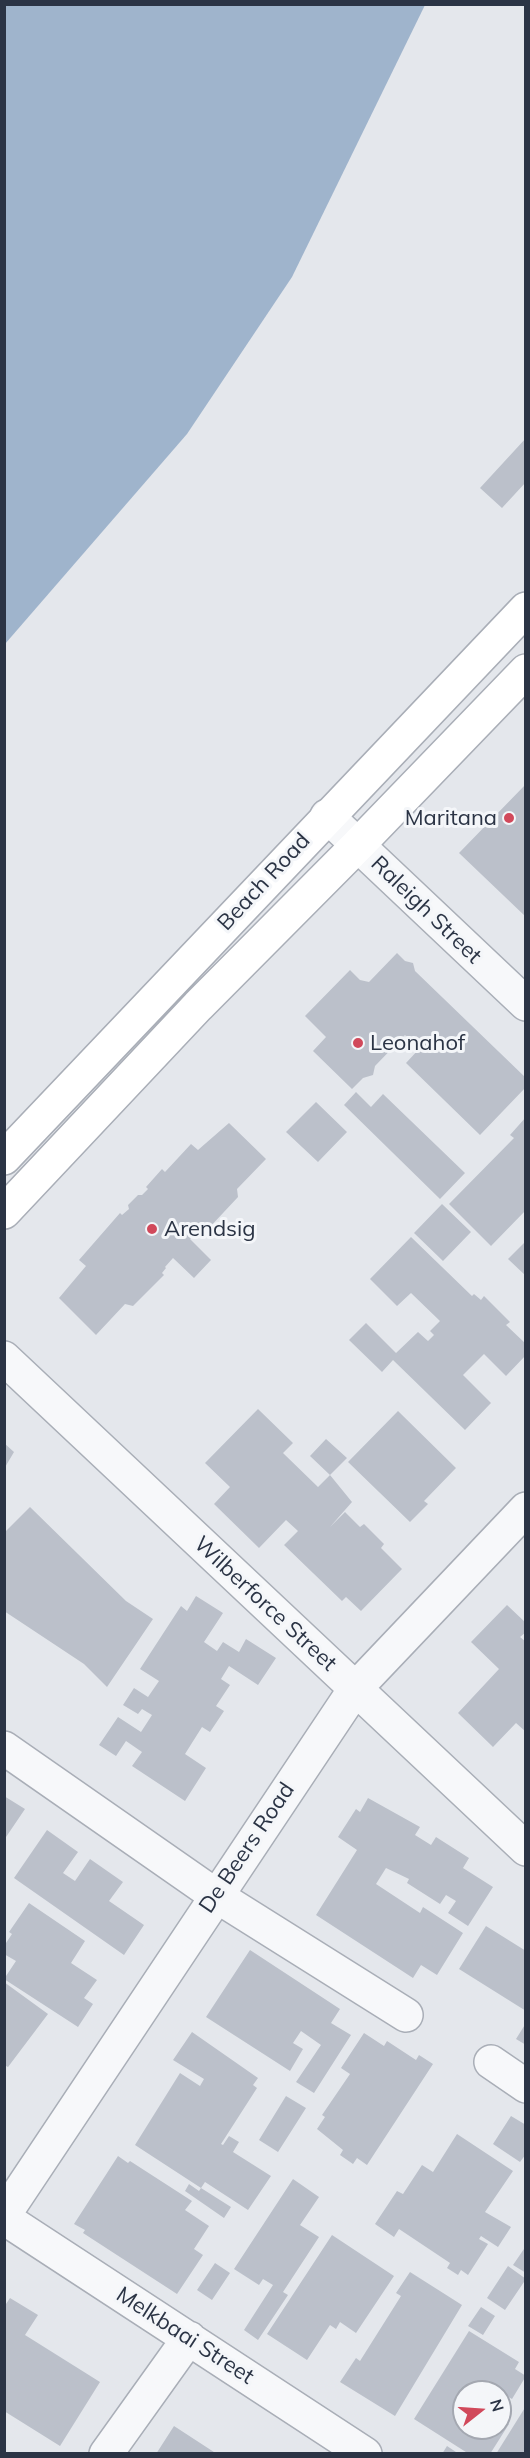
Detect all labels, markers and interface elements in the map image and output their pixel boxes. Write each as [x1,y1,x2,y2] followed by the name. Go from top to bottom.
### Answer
[405,805,497,831] place label: Maritana
[502,811,516,825] marker: Maritana
[212,828,316,936] street label: Beach Road
[365,851,487,969] street label: Raleigh Street
[370,1030,465,1056] place label: Leonahof
[351,1036,365,1050] marker: Leonahof
[164,1216,255,1242] place label: Arendsig
[145,1222,159,1236] marker: Arendsig
[188,1531,342,1677] street label: Wilberforce Street
[194,1778,300,1918] street label: De Beers Road
[111,2282,259,2390] street label: Melkbaai Street
[452,2380,512,2440] north arrow
[486,2397,509,2414] text: N

